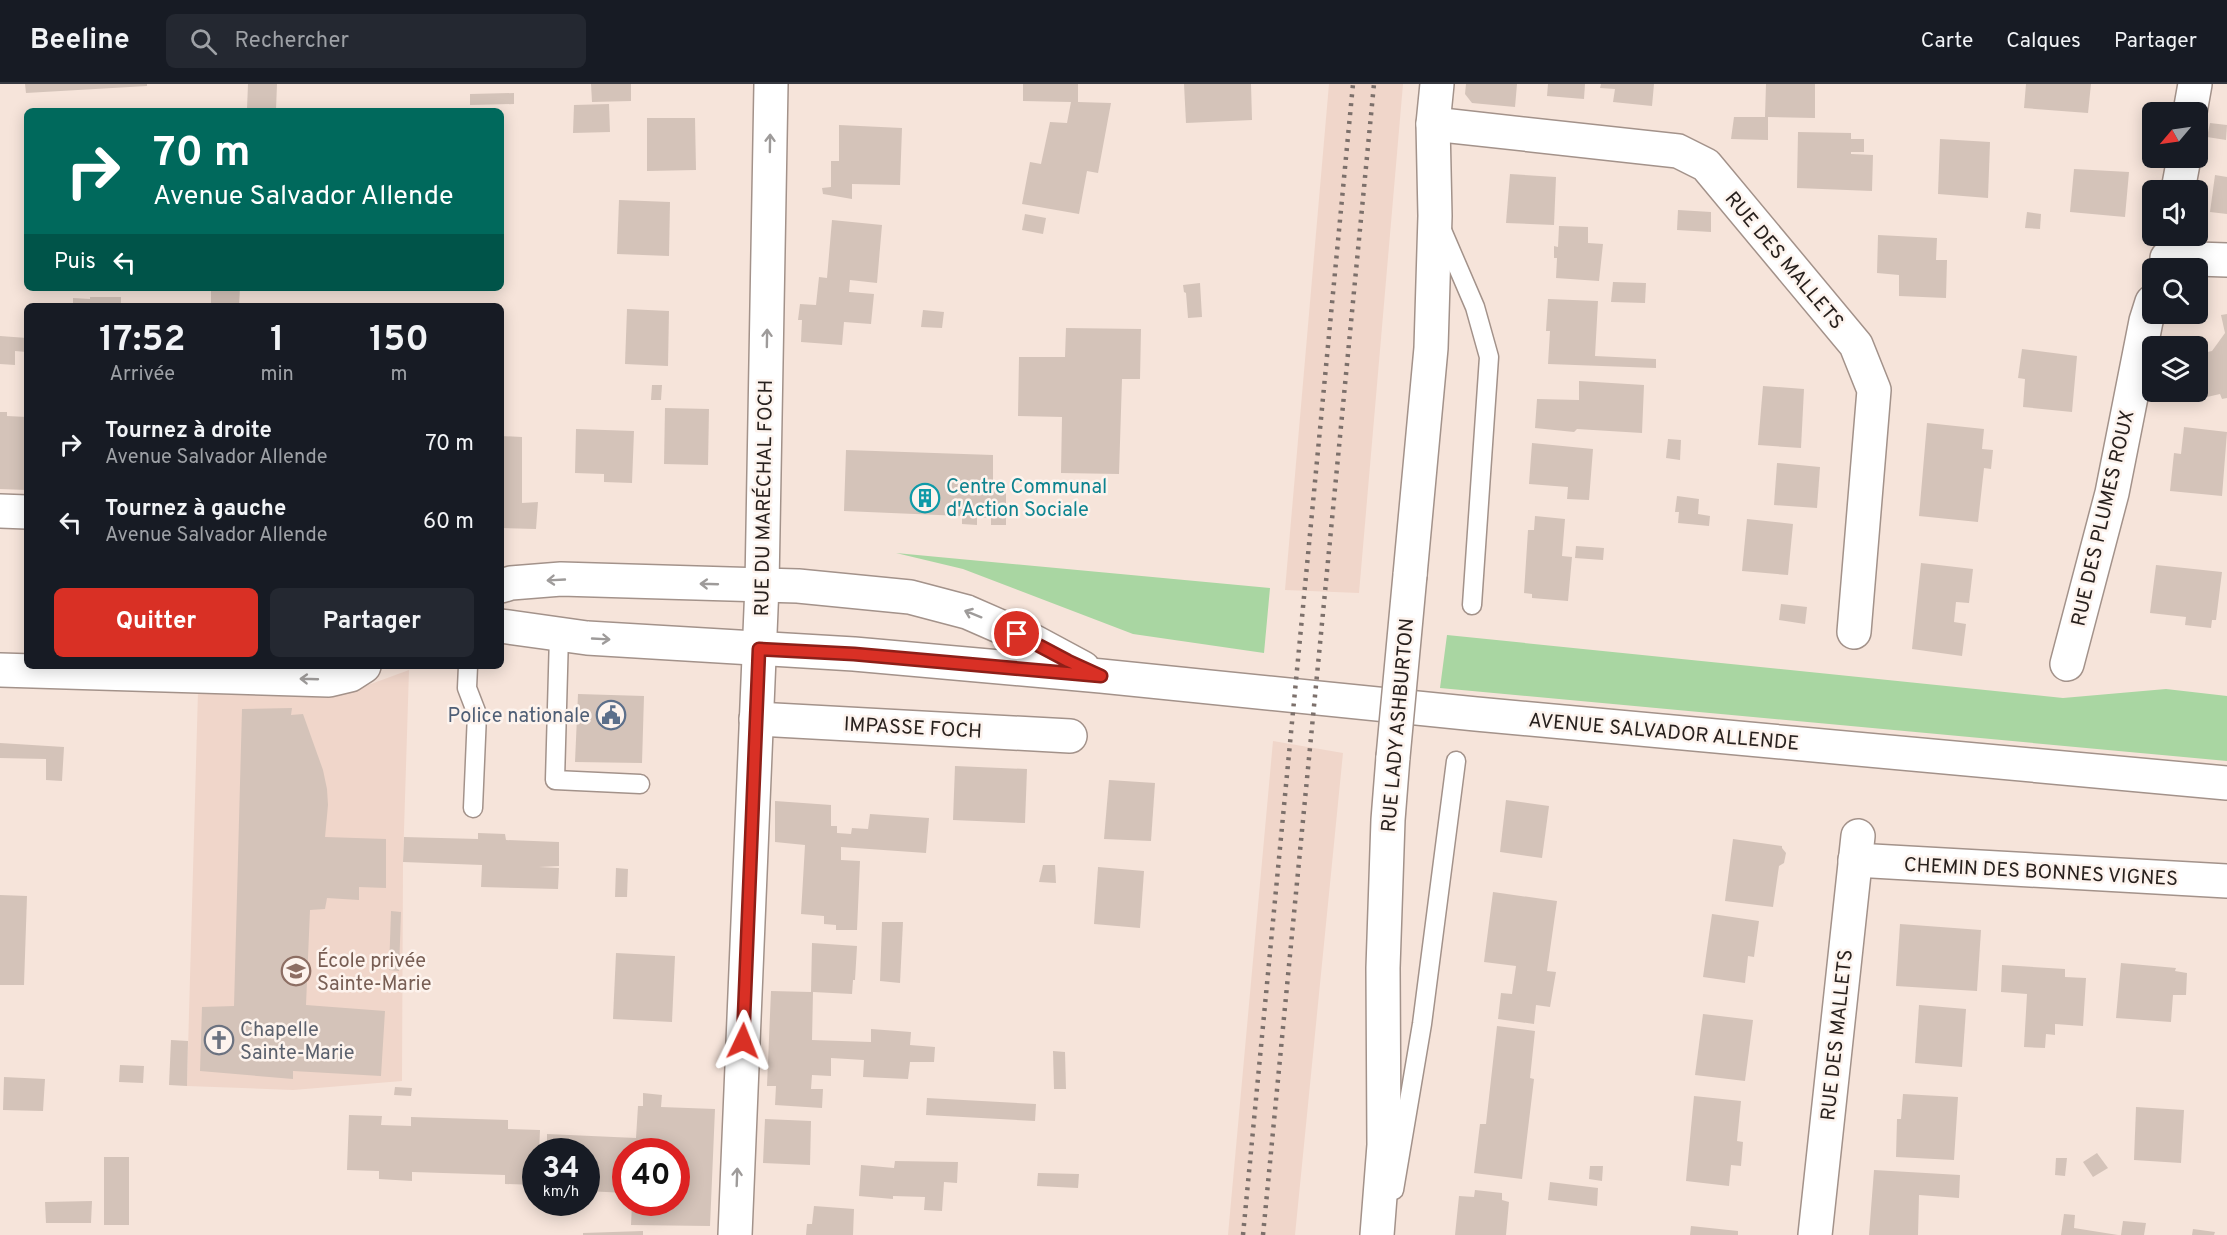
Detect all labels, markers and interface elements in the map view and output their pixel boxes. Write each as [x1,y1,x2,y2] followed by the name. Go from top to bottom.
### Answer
[166,14,586,68] search box
[30,23,130,59] text: Beeline
[187,25,220,58] icon: search
[235,28,349,55] text: Rechercher
[1921,28,1973,55] text: Carte
[2006,28,2081,55] text: Calques
[2114,28,2197,55] text: Partager
[2142,102,2208,168] north arrow
[2142,102,2208,402] map controls
[153,128,251,181] text: 70 m
[54,132,132,210] icon: right
[764,133,776,153] one-way arrow
[153,180,453,214] text: Avenue Salvador Allende
[2142,180,2208,246] button: sound
[1718,187,1849,336] street label: RUE DES MALLETS
[108,246,141,279] icon: left
[54,249,96,276] text: Puis
[2142,258,2208,324] button: search
[99,318,186,364] text: 17:52
[270,318,284,364] text: 1
[369,318,429,364] text: 150
[761,328,773,348] one-way arrow
[2142,336,2208,402] button: layers
[109,362,175,388] text: Arrivée
[261,362,294,388] text: min
[390,362,407,388] text: m
[748,379,780,617] street label: RUE DU MARÉCHAL FOCH
[2066,408,2141,629] street label: RUE DES PLUMES ROUX
[105,418,272,445] text: Tournez à droite
[54,428,87,461] icon: right
[425,431,474,458] text: 70 m
[105,445,328,471] text: Avenue Salvador Allende
[946,475,1107,524] place label: Centre Communal d'Action Sociale
[909,482,941,514] building icon: Centre Communal d'Action Sociale
[105,496,286,523] text: Tournez à gauche
[54,506,87,539] icon: left
[423,509,474,536] text: 60 m
[105,523,328,549] text: Avenue Salvador Allende
[546,574,566,586] one-way arrow
[700,578,720,589] one-way arrow
[54,588,258,657] button: Quitter
[270,588,474,657] button: Partager
[964,608,983,619] one-way arrow
[991,608,1042,659] pin
[1000,617,1033,650] icon: arrive
[1377,617,1421,833] street label: RUE LADY ASHBURTON
[590,633,610,644] one-way arrow
[299,674,319,685] one-way arrow
[595,699,627,731] public building icon: Police nationale
[447,704,590,730] place label: Police nationale
[1527,708,1800,758] street label: AVENUE SALVADOR ALLENDE
[843,712,983,746] street label: IMPASSE FOCH
[1903,853,2179,893] street label: CHEMIN DES BONNES VIGNES
[317,947,431,998] place label: École privée Sainte-Marie
[1816,948,1860,1122] street label: RUE DES MALLETS
[280,955,312,987] school or university icon: École privée Sainte-Marie
[711,1009,775,1073] position arrow
[240,1018,354,1067] place label: Chapelle Sainte-Marie
[203,1024,235,1056] church icon: Chapelle Sainte-Marie
[612,1138,690,1216] speed limit sign: 40
[542,1151,580,1188] text: 34
[732,1167,743,1187] one-way arrow
[543,1183,579,1202] text: km/h

